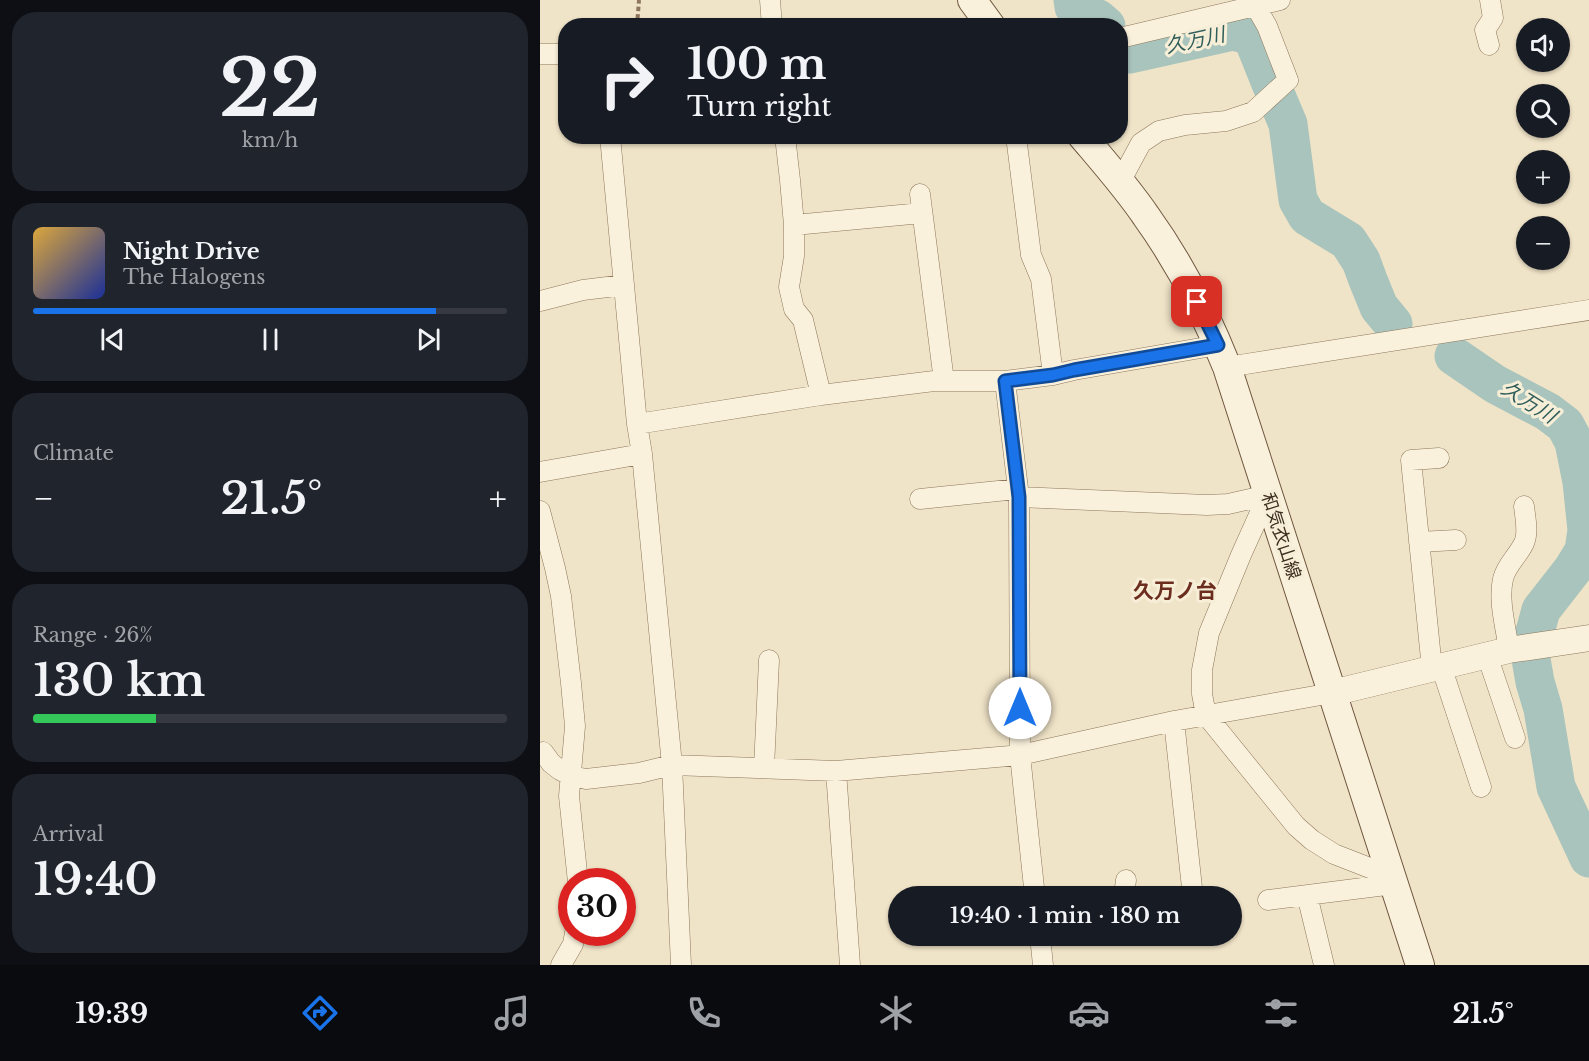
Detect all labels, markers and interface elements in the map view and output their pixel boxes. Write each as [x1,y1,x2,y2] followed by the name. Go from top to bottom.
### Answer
[1516,18,1570,270] map controls
[1516,18,1570,72] button: sound
[1163,22,1229,58] water label: 久万川
[687,38,826,90] text: 100 m
[219,40,321,137] text: 22
[588,42,666,120] icon: right
[1516,84,1570,138] button: search
[687,90,831,123] text: Turn right
[242,128,298,152] text: km/h
[1516,150,1570,204] button: +
[1516,216,1570,270] button: −
[123,238,260,265] text: Night Drive
[123,265,265,289] text: The Halogens
[1171,276,1222,327] pin
[1180,285,1213,318] icon: arrive
[96,323,129,356] icon: previous
[254,323,287,356] icon: pause
[412,323,445,356] icon: next
[1497,376,1562,429] water label: 久万川
[33,441,114,465] text: Climate
[220,470,322,526] text: 21.5°
[33,478,54,519] text: −
[489,478,507,519] text: +
[1257,490,1305,582] street label: 和気衣山線
[1133,578,1217,604] district label: 久万ノ台
[33,623,153,647] text: Range · 26%
[33,652,205,708] text: 130 km
[988,676,1052,740] position arrow
[33,822,104,846] text: Arrival
[33,851,158,907] text: 19:40
[558,868,636,946] speed limit sign: 30
[950,902,1180,929] text: 19:40 · 1 min · 180 m
[299,992,341,1034] icon: directions
[491,992,533,1034] icon: music
[683,992,725,1034] icon: phone
[875,992,917,1034] icon: climate
[1068,992,1110,1034] icon: car
[1260,992,1302,1034] icon: filters
[75,997,148,1030] text: 19:39
[1452,997,1514,1030] text: 21.5°

